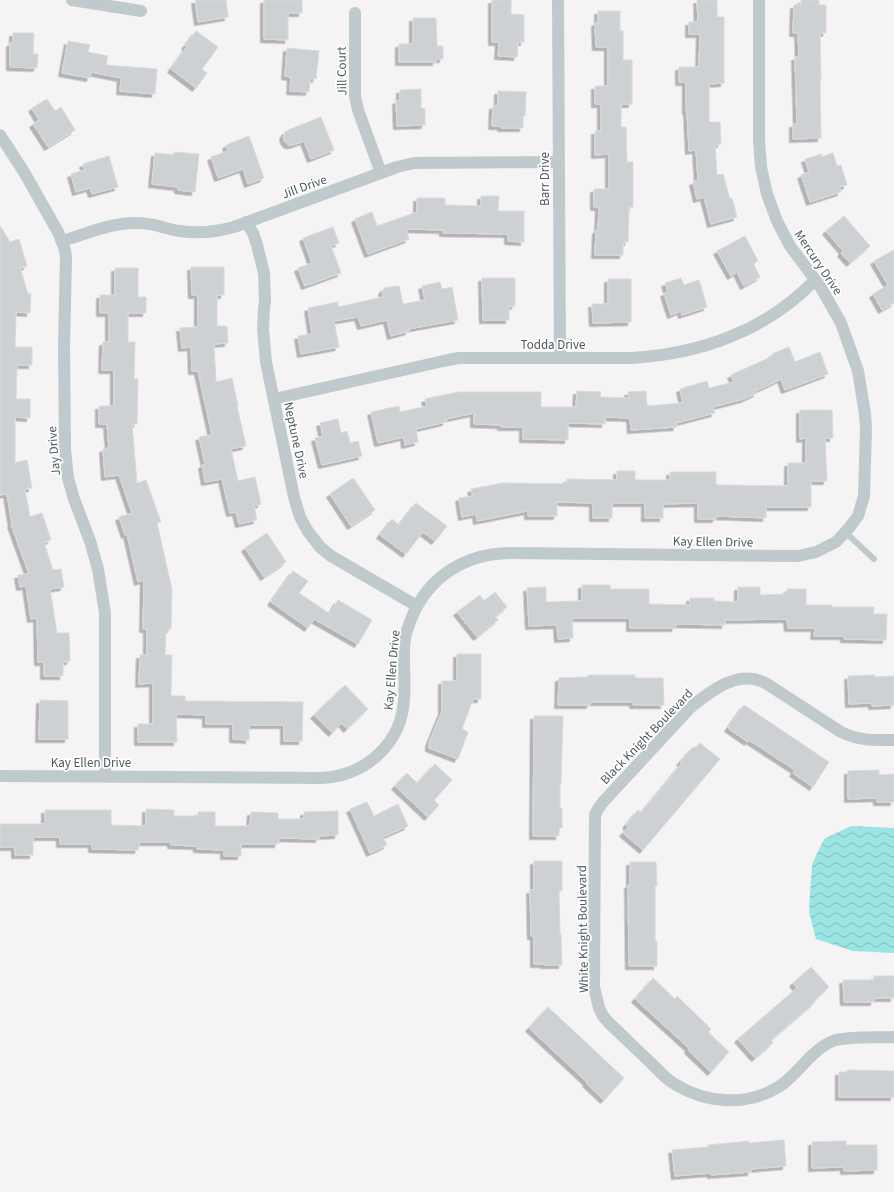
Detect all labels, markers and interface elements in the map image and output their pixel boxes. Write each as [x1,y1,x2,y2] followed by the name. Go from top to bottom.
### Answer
[333,46,351,96] street label: Jill Court
[536,152,554,206] street label: Barr Drive
[279,170,329,203] street label: Jill Drive
[790,226,847,299] street label: Mercury Drive
[521,336,585,354] street label: Todda Drive
[279,400,313,480] street label: Neptune Drive
[43,425,65,476] street label: Jay Drive
[673,532,753,552] street label: Kay Ellen Drive
[380,629,404,711] street label: Kay Ellen Drive
[596,685,697,788] street label: Black Knight Boulevard
[51,754,131,772] street label: Kay Ellen Drive
[573,865,593,993] street label: White Knight Boulevard

